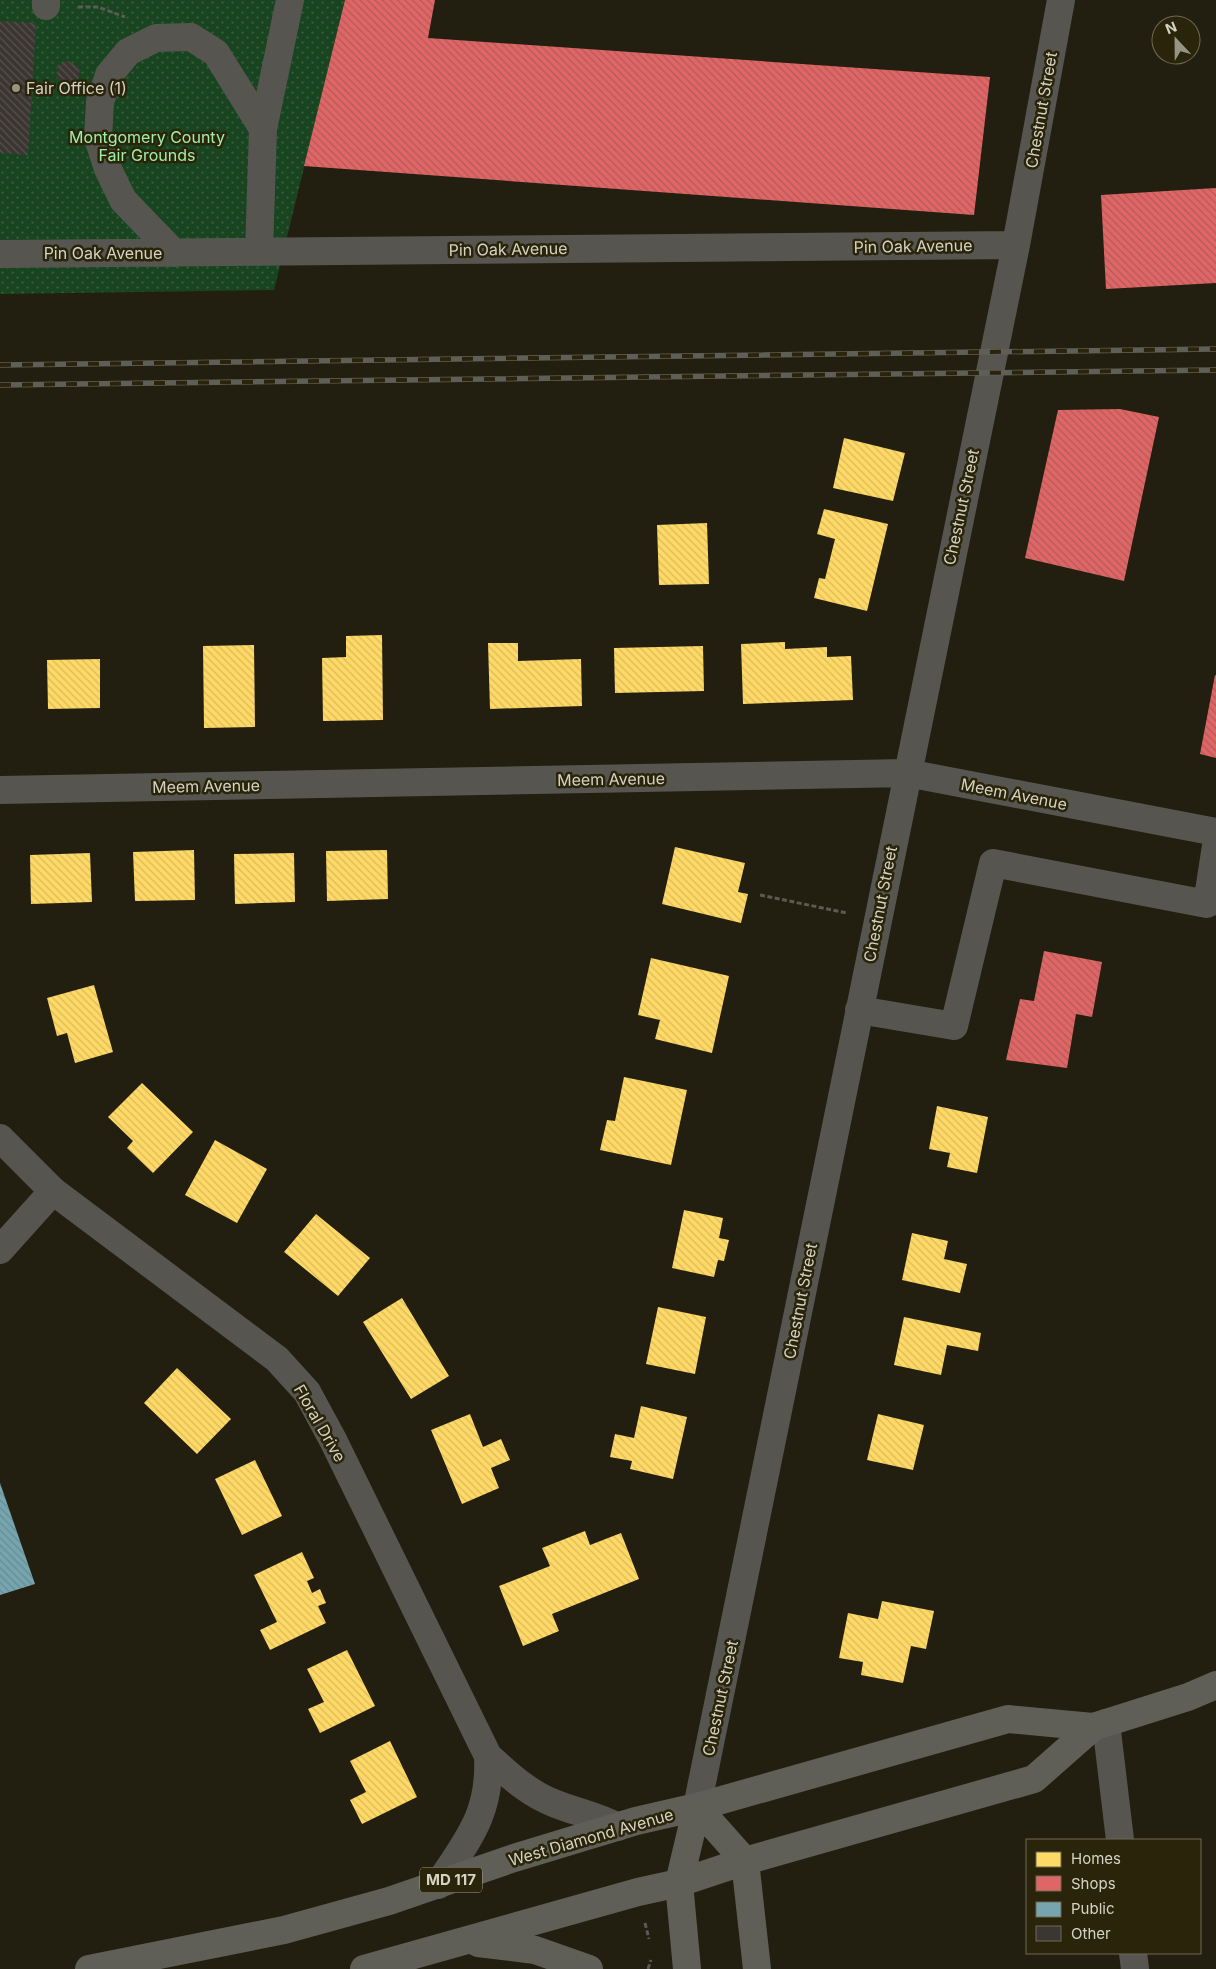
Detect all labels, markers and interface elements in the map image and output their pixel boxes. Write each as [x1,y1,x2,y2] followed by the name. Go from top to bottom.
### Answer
[1151,15,1201,65] north arrow
[1163,18,1179,37] text: N
[1021,50,1061,170] street label: Chestnut Street
[26,78,127,98] place label: Fair Office (1)
[10,82,22,94] marker: Fair Office (1)
[69,127,225,165] park label: Montgomery County Fair Grounds
[853,235,973,257] street label: Pin Oak Avenue
[448,238,568,260] street label: Pin Oak Avenue
[44,243,162,263] street label: Pin Oak Avenue
[939,447,983,567] street label: Chestnut Street
[557,768,665,790] street label: Meem Avenue
[959,774,1069,814] street label: Meem Avenue
[152,775,260,797] street label: Meem Avenue
[859,844,901,964] street label: Chestnut Street
[779,1241,821,1361] street label: Chestnut Street
[290,1381,350,1465] street label: Floral Drive
[698,1638,742,1758] street label: Chestnut Street
[506,1804,676,1870] street label: West Diamond Avenue
[1026,1839,1201,1954] legend
[1071,1849,1121,1868] text: Homes
[420,1868,482,1892] road number: MD 117
[1071,1874,1116,1893] text: Shops
[1071,1899,1114,1918] text: Public
[1071,1924,1111,1943] text: Other

